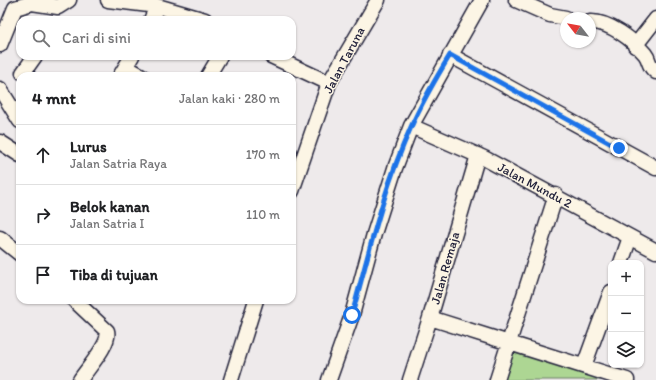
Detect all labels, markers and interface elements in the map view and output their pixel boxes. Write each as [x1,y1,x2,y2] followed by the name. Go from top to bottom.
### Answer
[560,12,596,48] north arrow
[16,16,296,60] search box
[320,24,368,96] street label: Jalan Taruna
[30,27,52,49] icon: search
[62,29,131,47] text: Cari di sini
[32,88,76,108] text: 4 mnt
[179,91,280,106] text: Jalan kaki · 280 m
[70,138,107,156] text: Lurus
[610,139,628,157] route end
[32,144,54,166] icon: ahead
[246,147,280,162] text: 170 m
[70,156,167,171] text: Jalan Satria Raya
[495,159,575,211] street label: Jalan Mundu 2
[70,198,150,216] text: Belok kanan
[32,204,54,226] icon: right
[246,207,280,222] text: 110 m
[70,216,144,231] text: Jalan Satria I
[428,230,463,306] street label: Jalan Remaja
[608,260,644,368] map controls
[608,260,644,296] button: +
[32,264,54,286] icon: arrive
[70,266,158,284] text: Tiba di tujuan
[608,296,644,332] button: −
[343,306,361,324] route start
[608,332,644,368] button: layers

